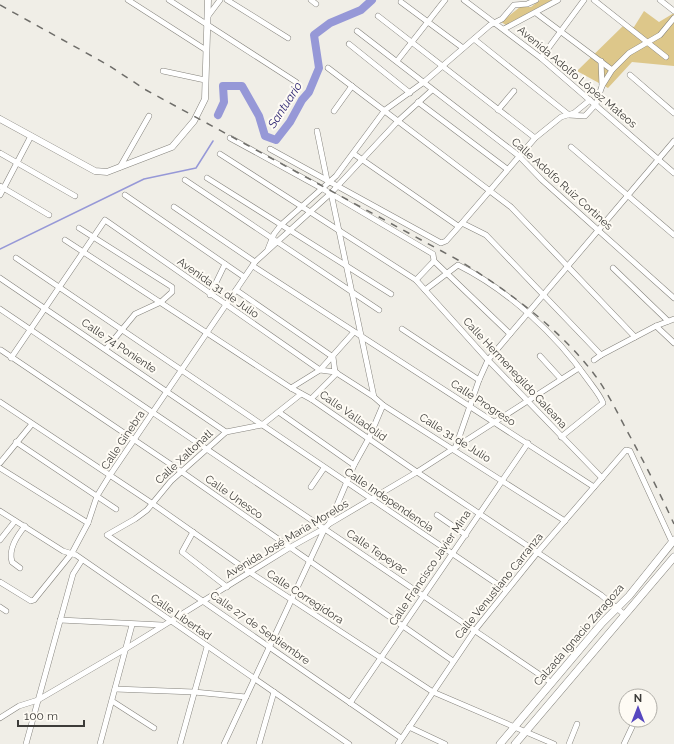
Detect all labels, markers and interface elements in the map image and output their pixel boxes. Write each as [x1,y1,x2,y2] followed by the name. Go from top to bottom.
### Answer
[515,23,639,131] street label: Avenida Adolfo López Mateos
[264,79,305,132] water label: Santuario
[509,135,615,233] street label: Calle Adolfo Ruiz Cortines
[175,255,262,321] street label: Avenida 31 de Julio
[460,315,570,431] street label: Calle Hermenegildo Galeana
[79,316,160,376] street label: Calle 74 Poniente
[448,377,518,429] street label: Calle Progreso
[317,388,389,444] street label: Calle Valladolid
[98,408,148,472] street label: Calle Ginebra
[417,411,493,465] street label: Calle 31 de Julio
[153,427,215,487] street label: Calle Xaltonatl
[342,465,436,535] street label: Calle Independencia
[203,472,266,522] street label: Calle Unesco
[223,497,351,581] street label: Avenida José María Morelos
[386,508,474,628] street label: Calle Francisco Javier Mina
[344,527,410,577] street label: Calle Tepeyac
[452,530,546,642] street label: Calle Venustiano Carranza
[264,567,346,627] street label: Calle Corregidora
[531,581,627,689] street label: Calzada Ignacio Zaragoza
[208,589,313,668] street label: Calle 27 de Septiembre
[148,591,214,643] street label: Calle Libertad
[618,688,658,728] north arrow
[634,692,642,705] text: N
[18,702,84,728] scale bar
[24,709,58,723] text: 100 m

